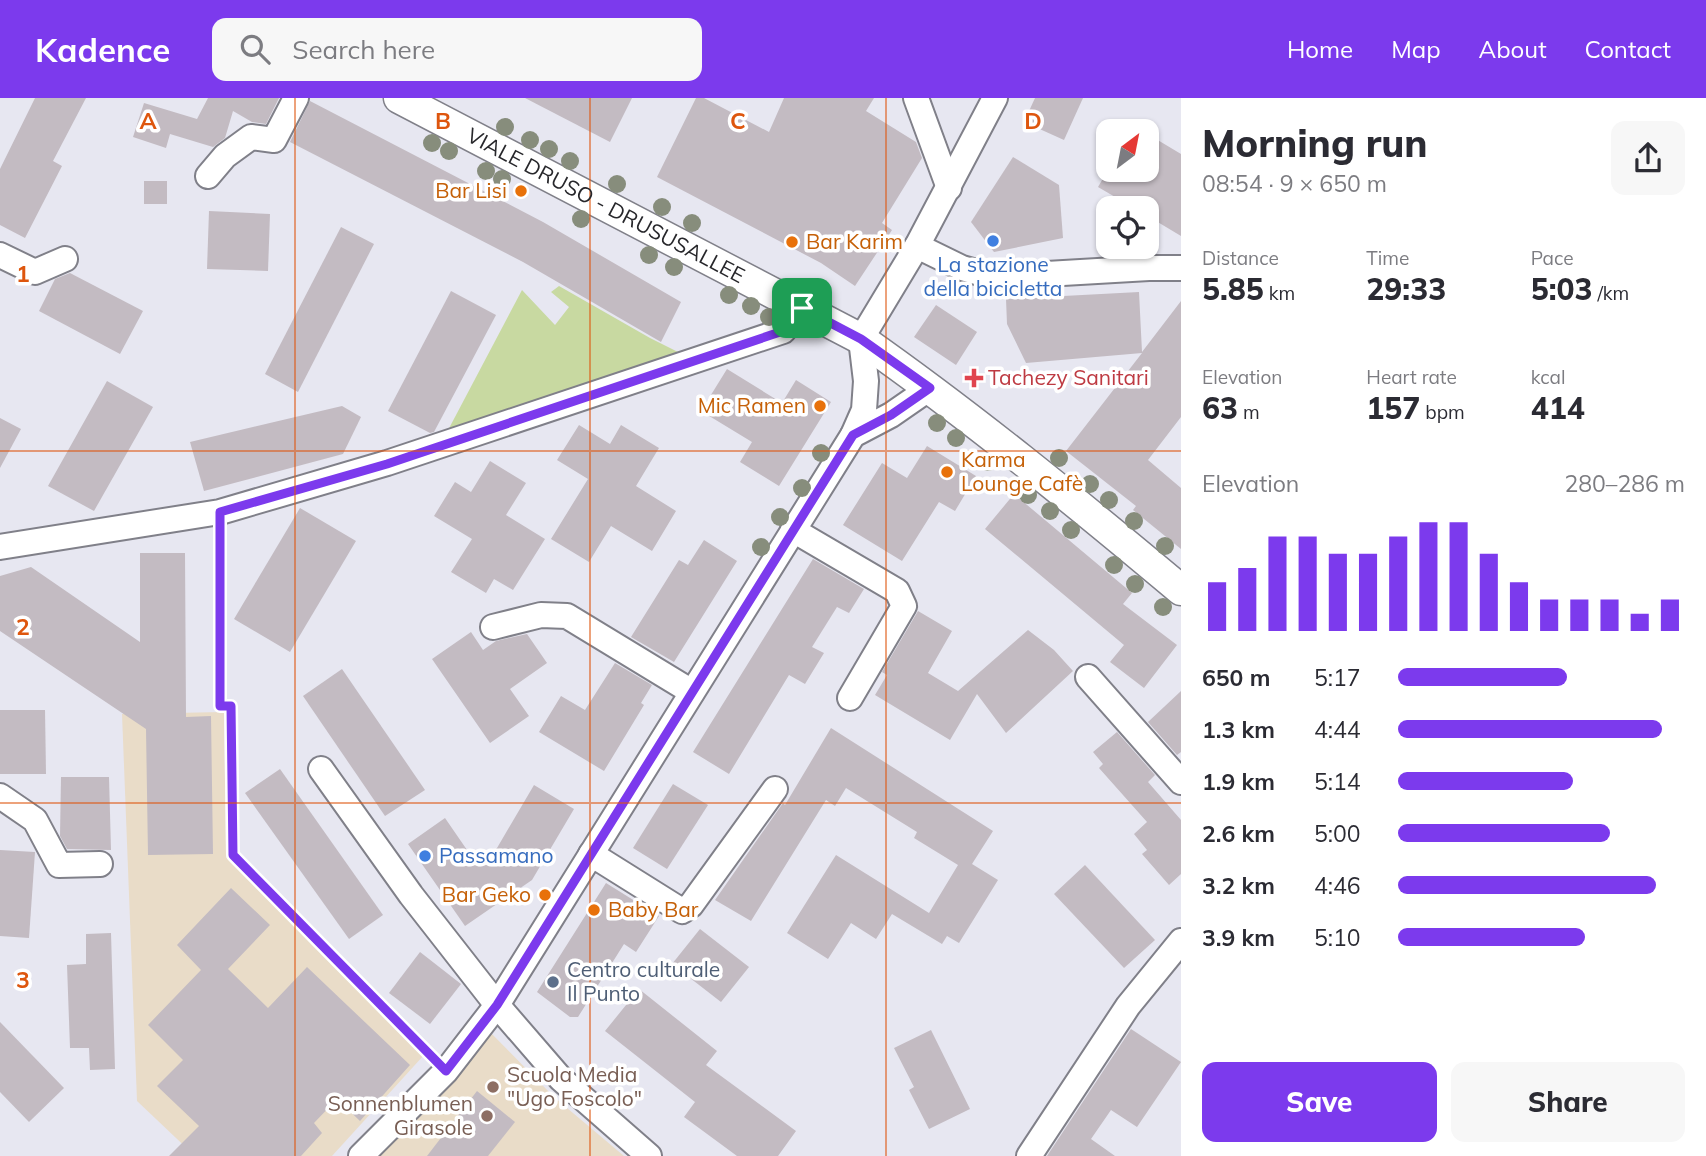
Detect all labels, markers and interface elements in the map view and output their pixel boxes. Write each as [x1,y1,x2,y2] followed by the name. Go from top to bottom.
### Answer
[212,18,702,81] search box
[35,29,170,70] text: Kadence
[236,30,274,68] icon: search
[292,33,435,66] text: Search here
[1287,34,1353,64] text: Home
[1391,34,1441,64] text: Map
[1479,34,1547,64] text: About
[1585,34,1671,64] text: Contact
[139,106,157,135] text: A
[435,106,451,135] text: B
[730,106,746,135] text: C
[1024,106,1042,135] text: D
[1096,119,1158,182] north arrow
[1096,119,1159,259] map controls
[1202,119,1428,167] text: Morning run
[1611,121,1685,195] button: share
[463,122,749,288] street label: VIALE DRUSO - DRUSUSALLEE
[1202,169,1387,198] text: 08:54 · 9 × 650 m
[435,177,507,203] place label: Bar Lisi
[513,183,529,199] marker: Bar Lisi
[1096,196,1159,259] button: locate
[806,228,903,254] place label: Bar Karim
[985,233,1001,249] marker: La stazione della bicicletta
[784,234,800,250] marker: Bar Karim
[1202,246,1279,270] text: Distance
[1366,246,1409,270] text: Time
[1531,246,1574,270] text: Pace
[924,251,1062,301] place label: La stazione della bicicletta
[16,259,30,288] text: 1
[1202,270,1264,308] text: 5.85
[1366,270,1446,308] text: 29:33
[1531,270,1592,308] text: 5:03
[772,278,832,338] pin
[1264,281,1295,305] text: km
[1592,281,1629,305] text: /km
[783,289,821,327] icon: arrive
[988,364,1149,390] place label: Tachezy Sanitari
[1202,365,1282,389] text: Elevation
[1366,365,1457,389] text: Heart rate
[1531,365,1565,389] text: kcal
[966,370,982,386] marker: Tachezy Sanitari
[1202,389,1238,427] text: 63
[1366,389,1420,427] text: 157
[1531,389,1585,427] text: 414
[698,392,806,418] place label: Mic Ramen
[812,398,828,414] marker: Mic Ramen
[1238,400,1260,424] text: m
[1420,400,1465,424] text: bpm
[961,446,1083,496] place label: Karma Lounge Cafè
[939,464,955,480] marker: Karma Lounge Cafè
[1202,469,1299,498] text: Elevation
[1564,469,1685,498] text: 280–286 m
[16,612,30,641] text: 2
[1202,663,1270,692] text: 650 m
[1314,663,1361,692] text: 5:17
[1202,715,1275,744] text: 1.3 km
[1314,715,1361,744] text: 4:44
[1202,767,1275,796] text: 1.9 km
[1314,767,1361,796] text: 5:14
[1202,819,1275,848] text: 2.6 km
[1314,819,1361,848] text: 5:00
[439,842,554,868] place label: Passamano
[417,848,433,864] marker: Passamano
[1202,871,1275,900] text: 3.2 km
[1314,871,1361,900] text: 4:46
[442,881,531,907] place label: Bar Geko
[537,887,553,903] marker: Bar Geko
[608,896,699,922] place label: Baby Bar
[586,902,602,918] marker: Baby Bar
[1202,923,1275,952] text: 3.9 km
[1314,923,1361,952] text: 5:10
[567,956,720,1006] place label: Centro culturale Il Punto
[16,965,30,994] text: 3
[545,974,561,990] marker: Centro culturale Il Punto
[507,1061,642,1111] place label: Scuola Media "Ugo Foscolo"
[1202,1062,1437,1142] button: Save
[1451,1062,1685,1142] button: Share
[485,1079,501,1095] marker: Scuola Media "Ugo Foscolo"
[328,1090,473,1140] place label: Sonnenblumen Girasole
[479,1108,495,1124] marker: Sonnenblumen Girasole

